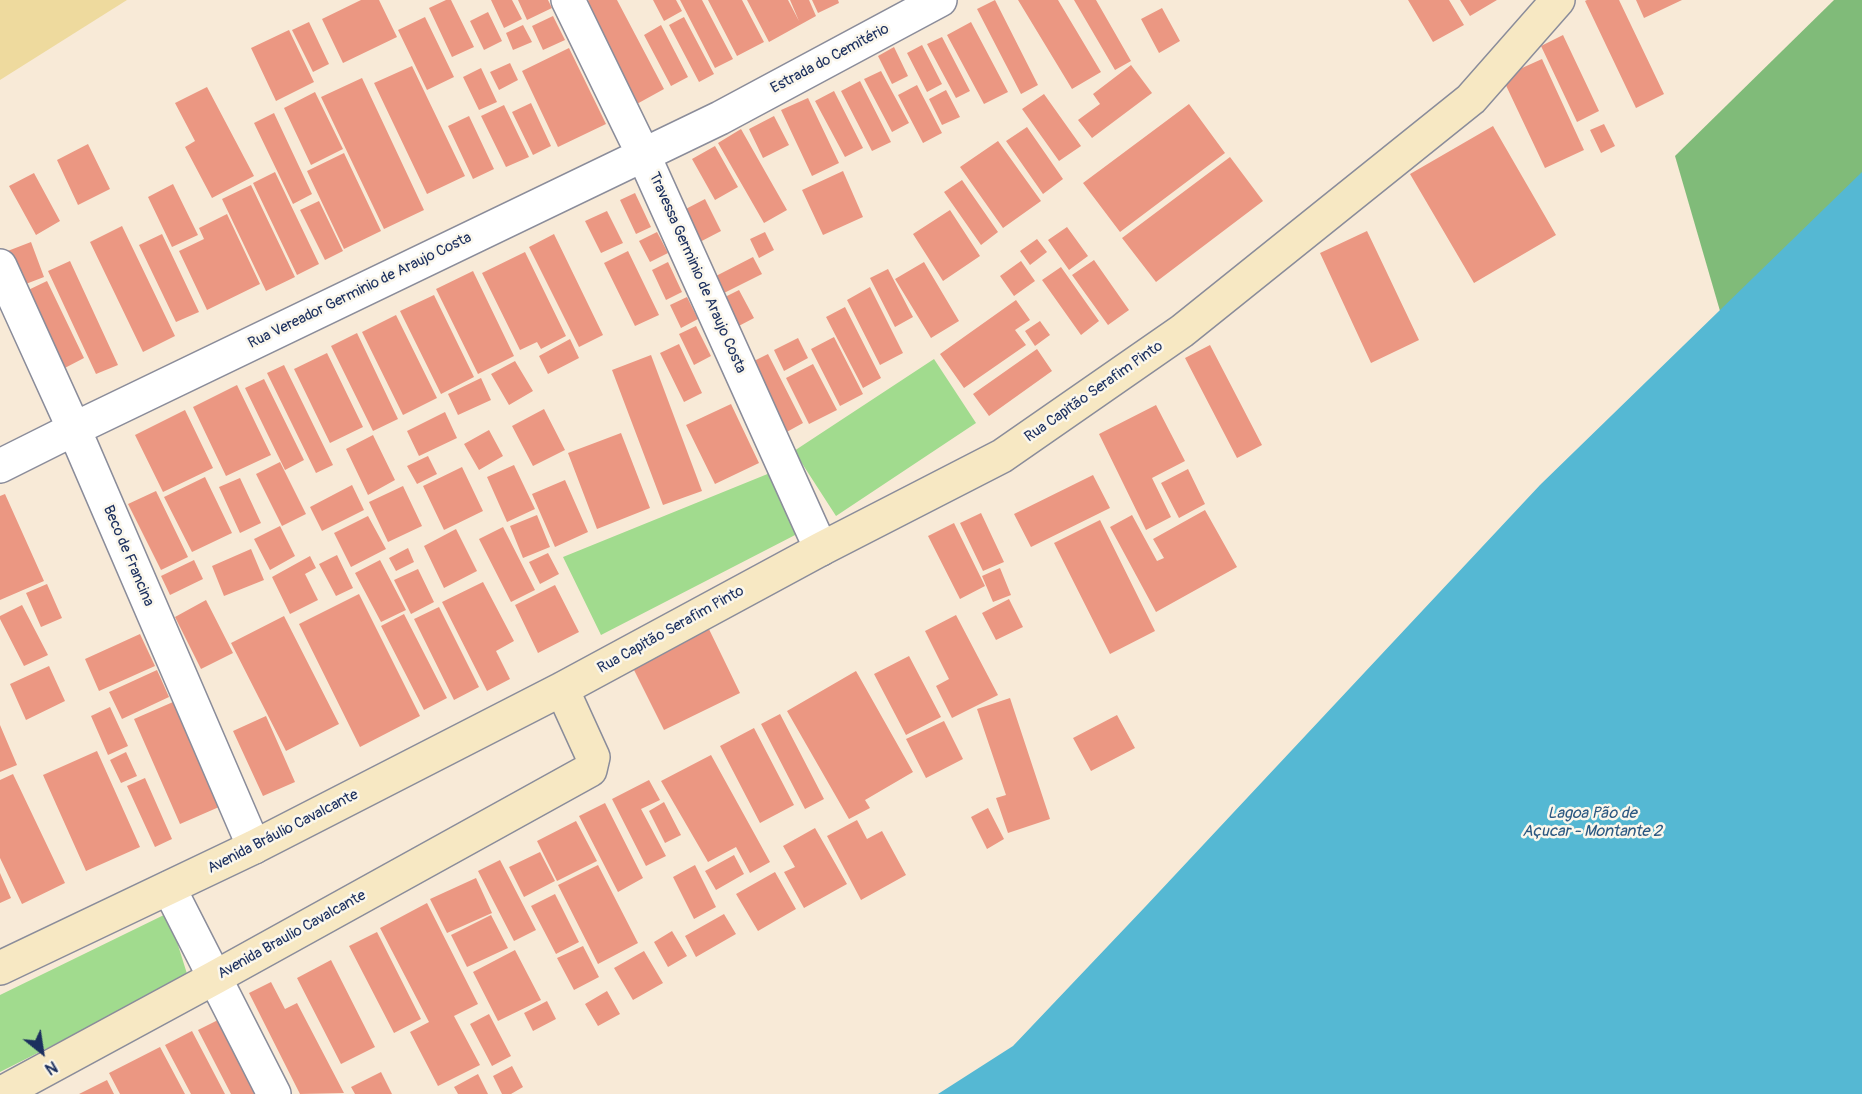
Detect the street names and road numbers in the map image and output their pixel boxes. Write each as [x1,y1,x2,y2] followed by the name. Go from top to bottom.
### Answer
[768,20,892,98] street label: Estrada do Cemitério
[644,170,750,376] street label: Travessa Germinio de Araujo Costa
[245,229,475,353] street label: Rua Vereador Germinio de Araujo Costa
[1021,337,1167,447] street label: Rua Capitão Serafim Pinto
[99,503,157,609] street label: Beco de Francina
[595,582,747,678] street label: Rua Capitão Serafim Pinto
[205,786,361,878] street label: Avenida Bráulio Cavalcante
[215,887,369,983] street label: Avenida Braulio Cavalcante

